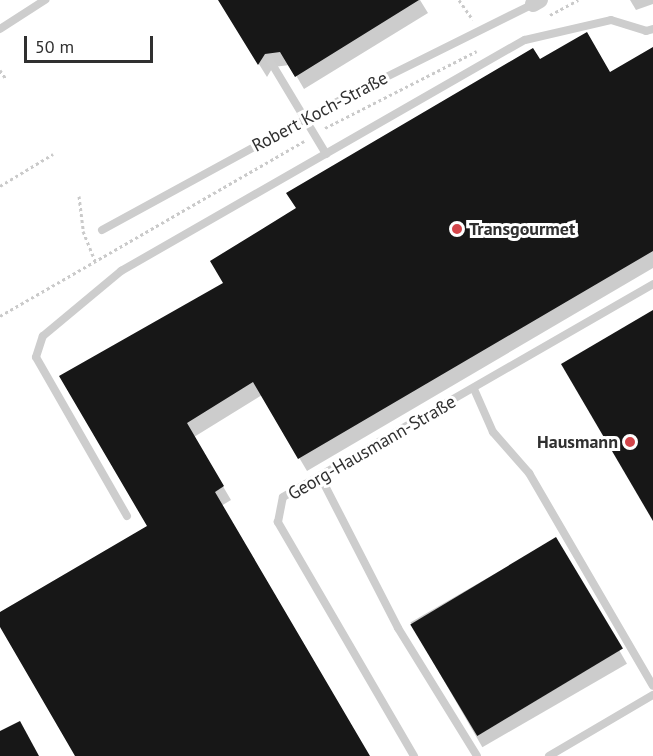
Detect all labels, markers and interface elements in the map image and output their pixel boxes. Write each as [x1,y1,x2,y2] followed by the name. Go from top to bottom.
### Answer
[27,24,156,62] scale bar
[35,35,74,58] text: 50 m
[248,67,392,157] street label: Robert Koch-Straße
[469,218,575,240] place label: Transgourmet
[450,222,464,236] marker: Transgourmet
[284,391,460,505] street label: Georg-Hausmann-Straße
[537,431,618,453] place label: Hausmann
[623,435,637,449] marker: Hausmann

